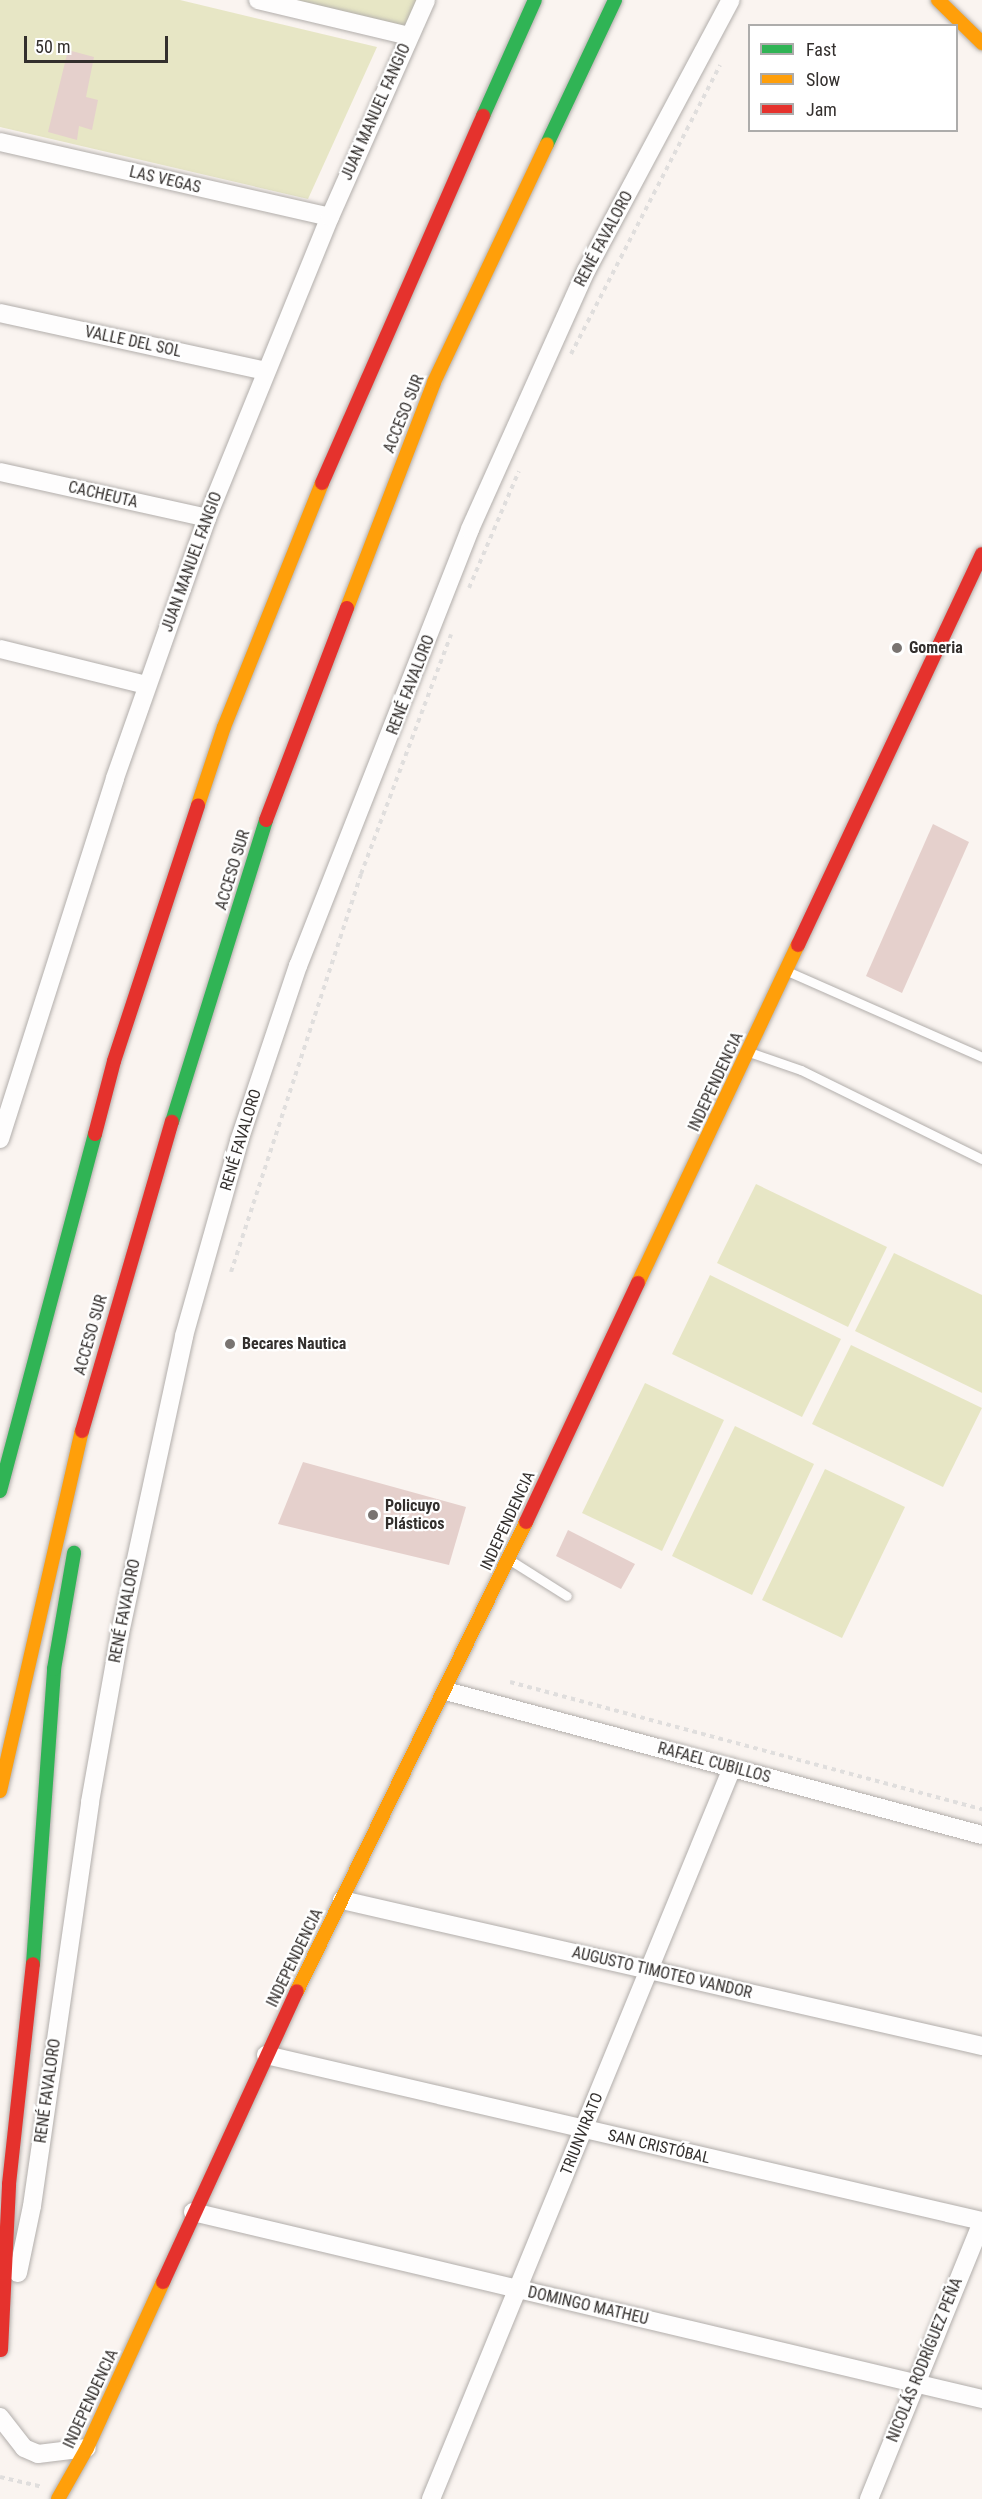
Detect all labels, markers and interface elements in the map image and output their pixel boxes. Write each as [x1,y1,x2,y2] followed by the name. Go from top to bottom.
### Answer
[27,24,171,62] scale bar
[748,24,958,132] legend
[35,36,70,57] text: 50 m
[806,39,837,60] text: Fast
[337,41,415,183] street label: JUAN MANUEL FANGIO
[806,69,840,90] text: Slow
[806,99,837,120] text: Jam
[127,162,203,198] street label: LAS VEGAS
[571,188,637,290] street label: RENÉ FAVALORO
[83,322,183,362] street label: VALLE DEL SOL
[380,372,428,456] street label: ACCESO SUR
[66,478,140,512] street label: CACHEUTA
[158,489,226,635] street label: JUAN MANUEL FANGIO
[383,632,439,738] street label: RENÉ FAVALORO
[909,638,963,658] place label: Gomeria
[890,641,904,655] marker: Gomeria
[212,828,254,912] street label: ACCESO SUR
[685,1029,747,1135] street label: INDEPENDENCIA
[216,1087,266,1193] street label: RENÉ FAVALORO
[70,1293,112,1377] street label: ACCESO SUR
[242,1334,346,1354] place label: Becares Nautica
[223,1337,237,1351] marker: Becares Nautica
[477,1468,539,1574] street label: INDEPENDENCIA
[385,1496,444,1534] place label: Policuyo Plásticos
[366,1508,380,1522] marker: Policuyo Plásticos
[106,1557,144,1665] street label: RENÉ FAVALORO
[656,1739,772,1787] street label: RAFAEL CUBILLOS
[263,1906,327,2010] street label: INDEPENDENCIA
[570,1943,754,2003] street label: AUGUSTO TIMOTEO VANDOR
[31,2038,65,2144] street label: RENÉ FAVALORO
[557,2090,607,2178] street label: TRIUNVIRATO
[606,2126,712,2168] street label: SAN CRISTÓBAL
[883,2275,967,2445] street label: NICOLÁS RODRÍGUEZ PEÑA
[526,2283,650,2329] street label: DOMINGO MATHEU
[60,2346,122,2452] street label: INDEPENDENCIA

